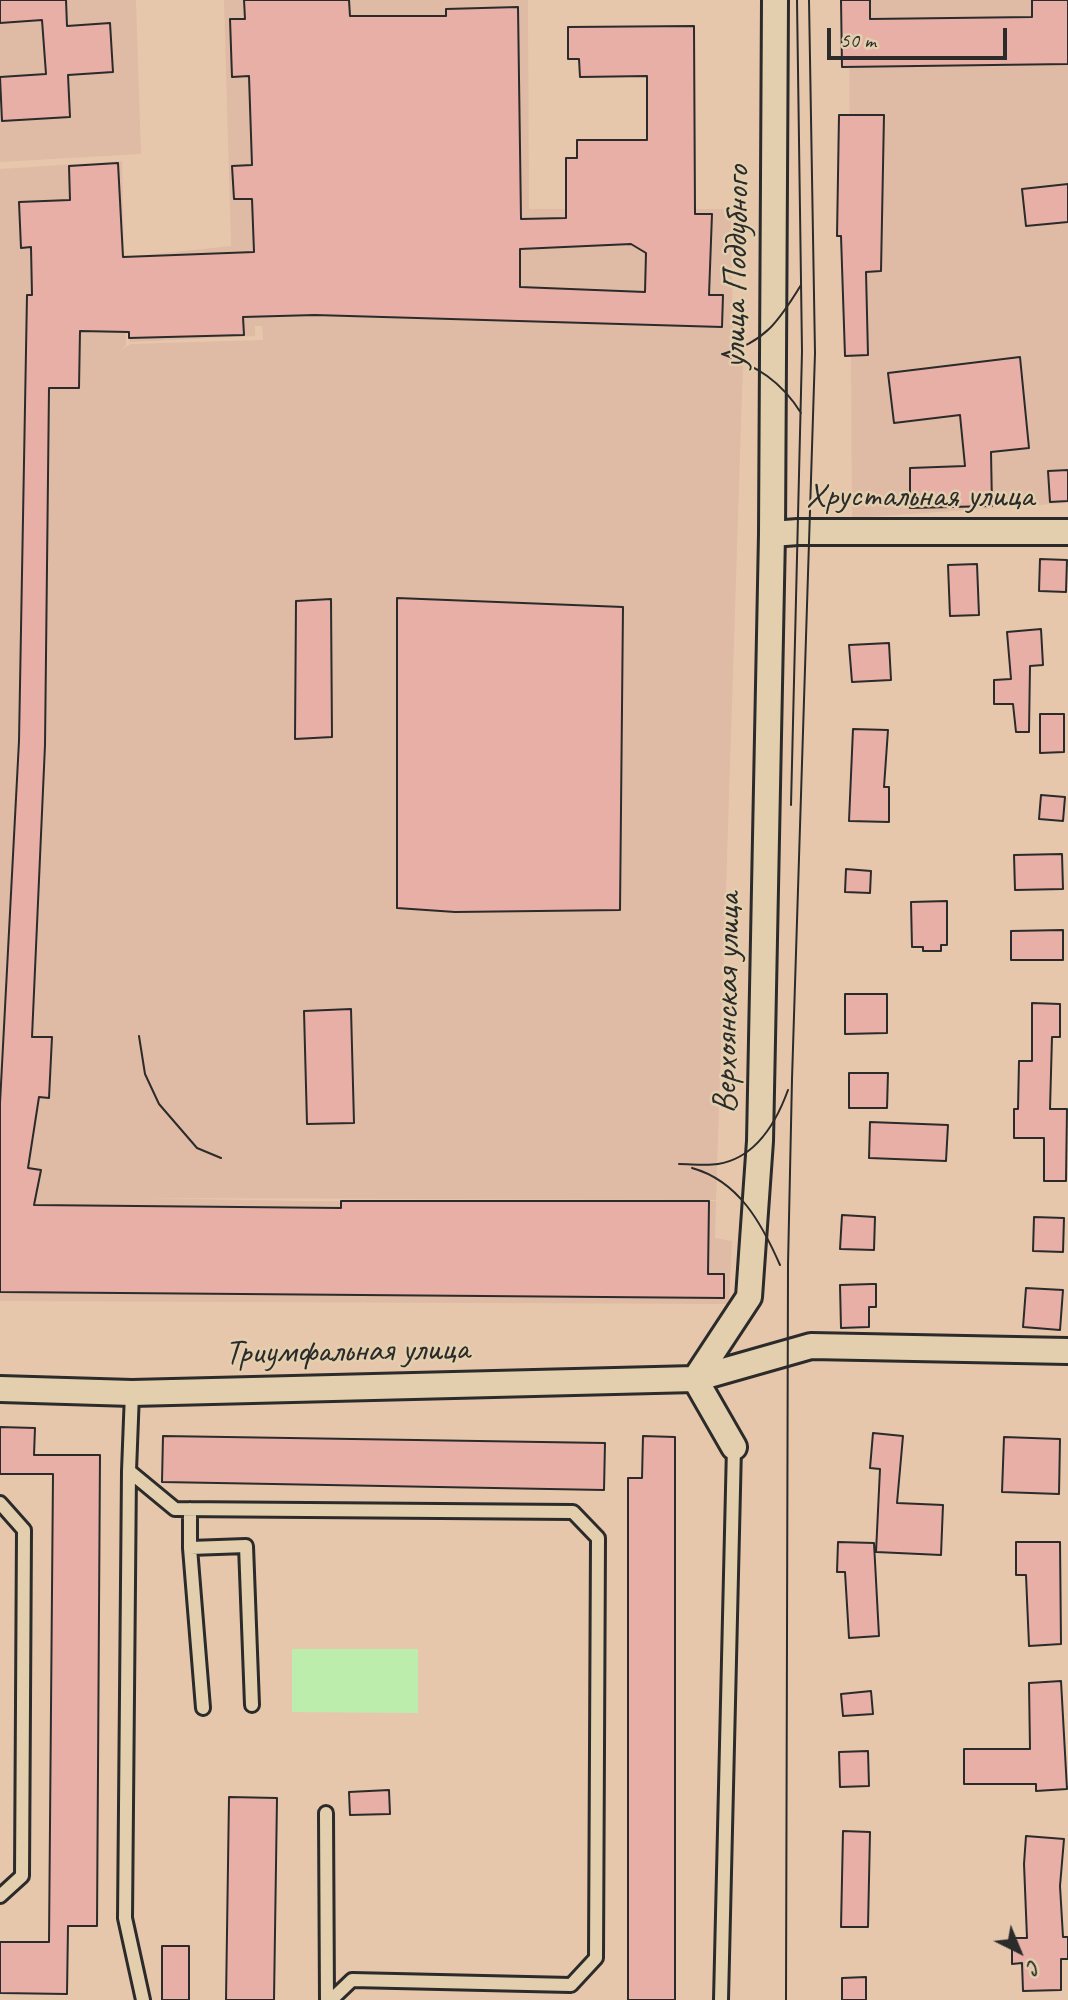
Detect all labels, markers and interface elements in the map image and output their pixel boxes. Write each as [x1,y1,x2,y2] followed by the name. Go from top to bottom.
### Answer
[830,14,1010,58] scale bar
[840,27,876,53] text: 50 m
[714,165,760,369] street label: улица Поддубного
[806,476,1034,518] street label: Хрустальная улица
[705,892,751,1114] street label: Верхоянская улица
[225,1329,469,1375] street label: Триумфальная улица
[984,1916,1054,1986] north arrow
[1022,1954,1045,1978] text: С

